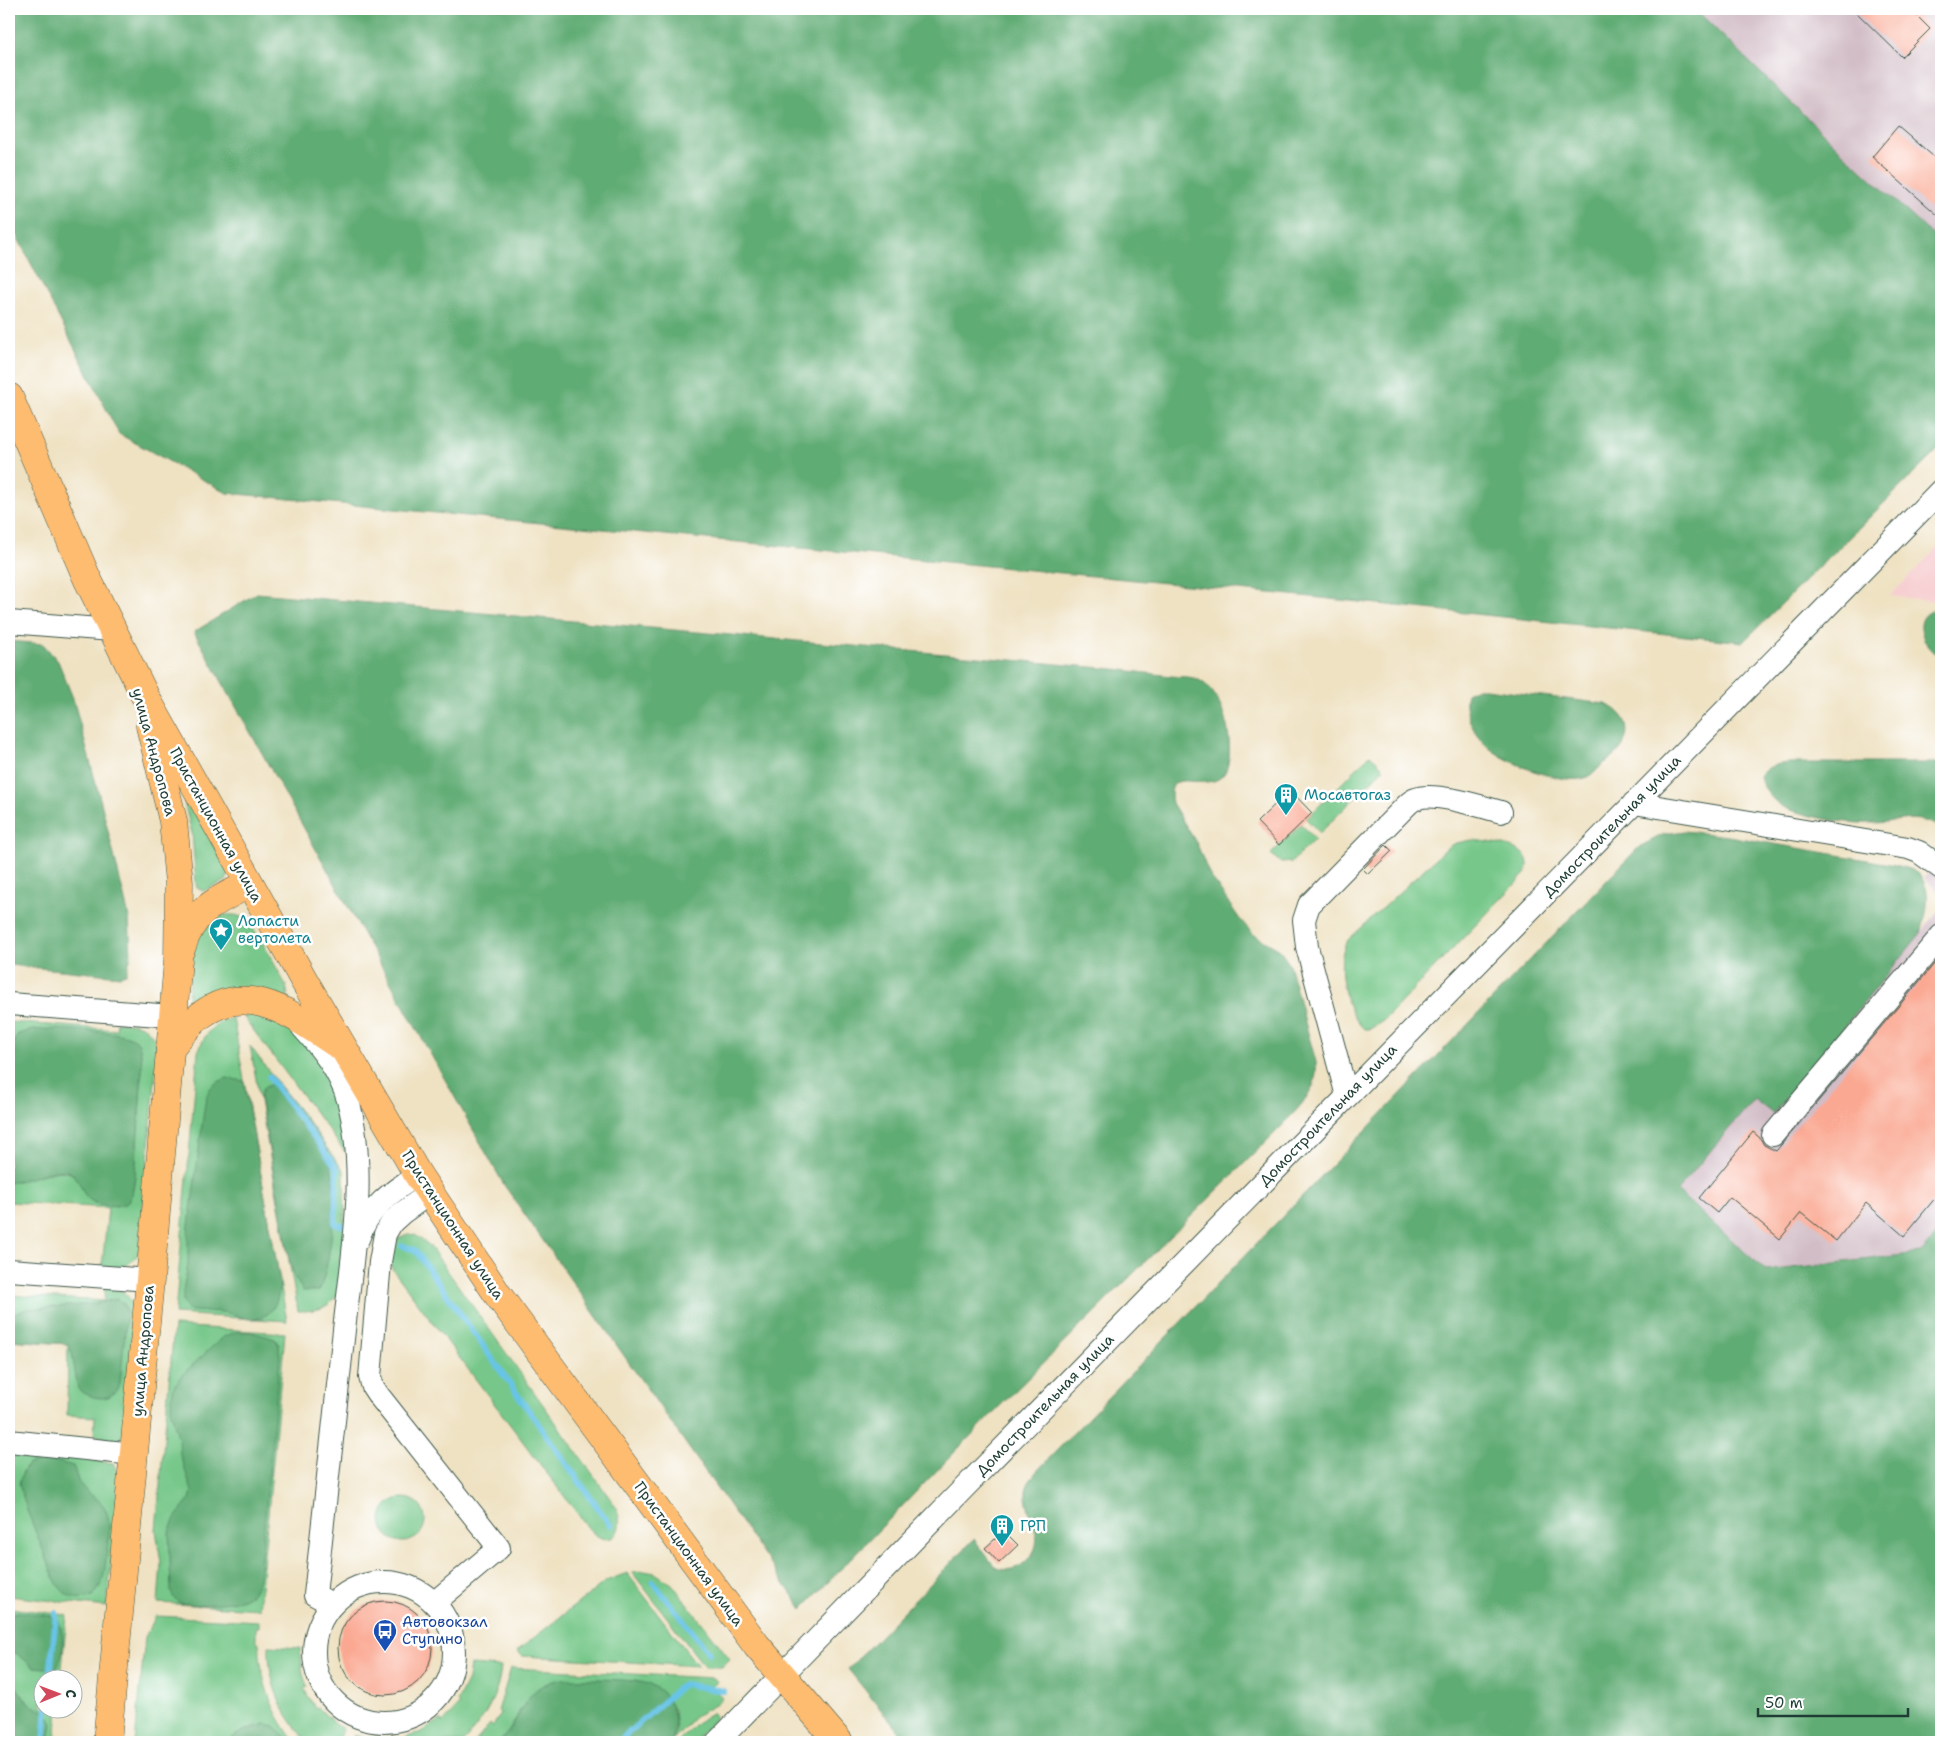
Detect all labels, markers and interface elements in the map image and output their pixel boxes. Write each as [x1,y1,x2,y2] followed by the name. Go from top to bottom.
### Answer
[127,686,181,819] street label: улица Андропова
[165,744,267,906] street label: Пристанционная улица
[1539,750,1686,901] street label: Домостроительная улица
[1273,782,1299,816] building icon: Мосавтогаз
[1304,785,1391,805] place label: Мосавтогаз
[238,911,312,948] place label: Лопасти вертолета
[208,917,234,951] place icon: Лопасти вертолета
[1255,1039,1402,1190] street label: Домостроительная улица
[397,1147,509,1304] street label: Пристанционная улица
[127,1284,159,1418] street label: улица Андропова
[972,1329,1119,1480] street label: Домостроительная улица
[630,1478,749,1631] street label: Пристанционная улица
[989,1513,1015,1547] building icon: ГРП
[1020,1516,1046,1536] place label: ГРП
[402,1612,488,1649] place label: Автовокзал Ступино
[372,1618,398,1652] bus stop icon: Автовокзал Ступино
[32,1668,82,1718] north arrow
[1758,1686,1908,1718] scale bar
[62,1689,80,1698] text: С
[1765,1693,1803,1713] text: 50 m

